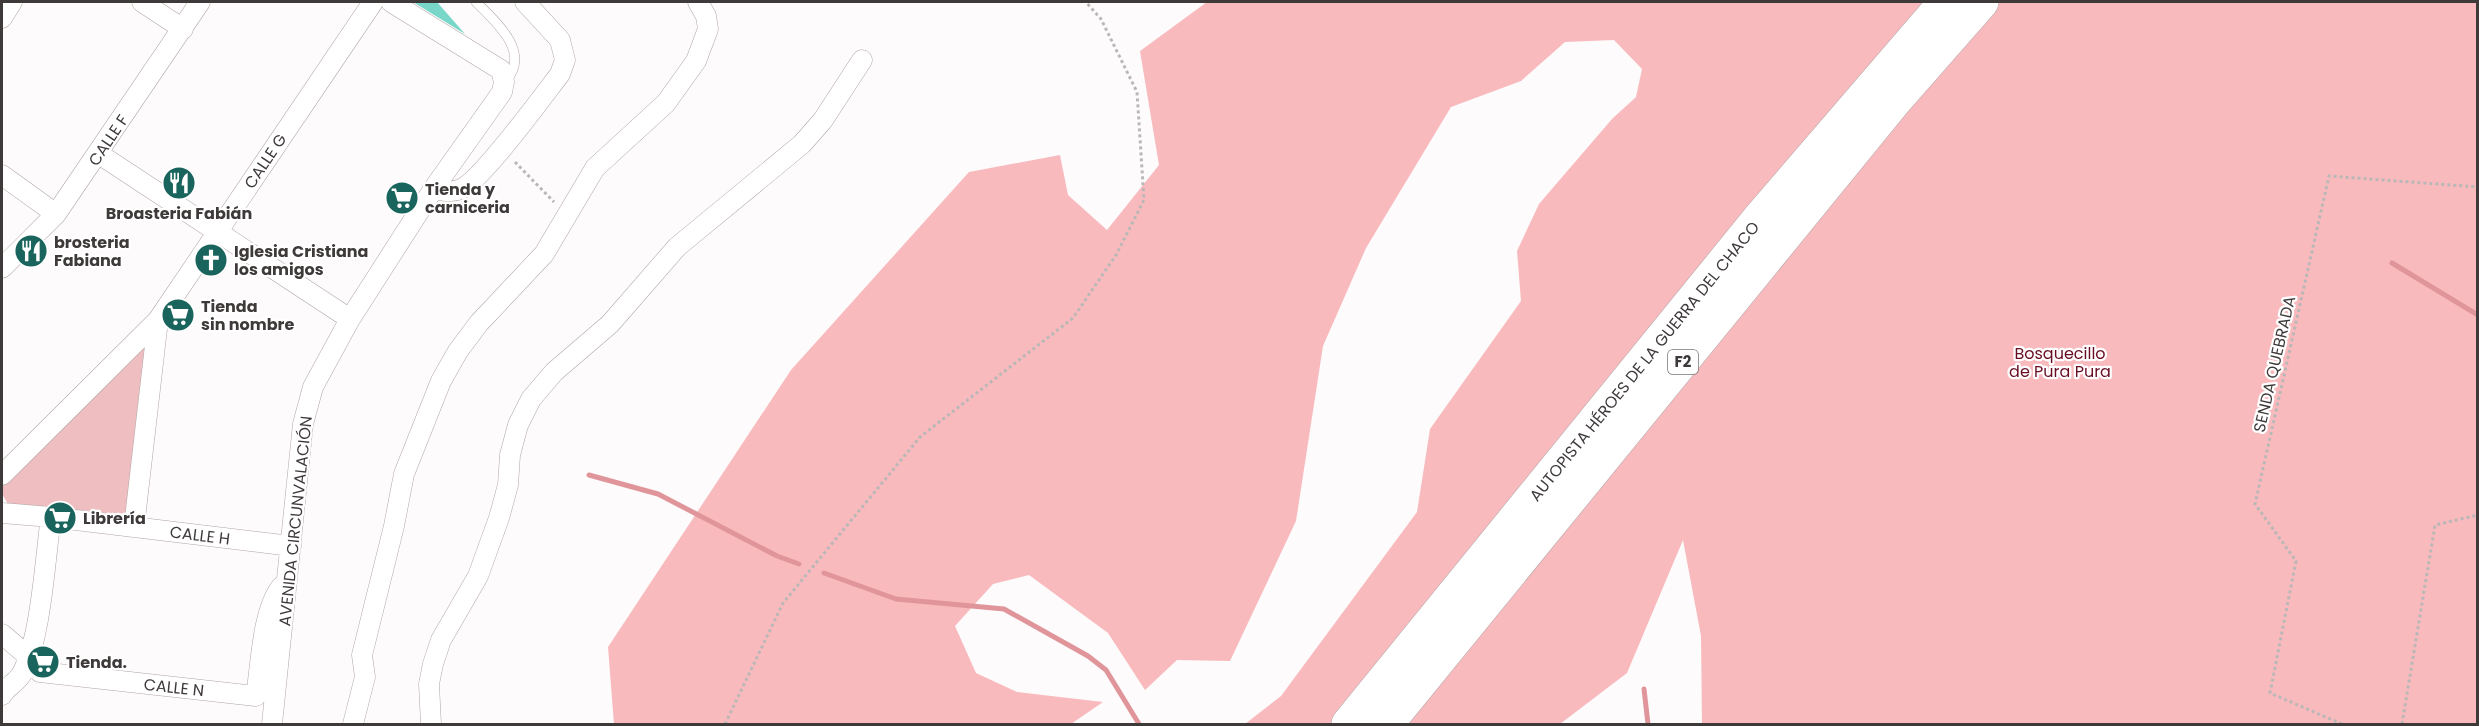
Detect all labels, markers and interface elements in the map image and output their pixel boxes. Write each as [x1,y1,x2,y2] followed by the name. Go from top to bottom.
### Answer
[83,110,134,171] street label: CALLE F
[239,129,292,193] street label: CALLE G
[161,165,197,201] restaurant icon: Broasteria Fabián
[425,178,510,219] place label: Tienda y carniceria
[384,180,420,216] supermarket icon: Tienda y carniceria
[106,202,252,225] place label: Broasteria Fabián
[1524,216,1765,506] street label: AUTOPISTA HÉROES DE LA GUERRA DEL CHACO
[54,231,130,272] place label: brosteria Fabiana
[13,233,49,269] restaurant icon: brosteria Fabiana
[234,240,368,281] place label: Iglesia Cristiana los amigos
[193,242,229,278] church icon: Iglesia Cristiana los amigos
[2248,293,2301,435] street label: SENDA QUEBRADA
[201,295,294,336] place label: Tienda sin nombre
[160,297,196,333] supermarket icon: Tienda sin nombre
[2009,342,2111,383] park label: Bosquecillo de Pura Pura
[1668,350,1698,374] road number: F2
[273,415,318,627] street label: AVENIDA CIRCUNVALACIÓN
[42,500,78,536] supermarket icon: Librería
[83,507,146,530] place label: Librería
[169,520,231,551] street label: CALLE H
[25,644,61,680] supermarket icon: Tienda.
[66,651,127,674] place label: Tienda.
[143,673,205,702] street label: CALLE N

